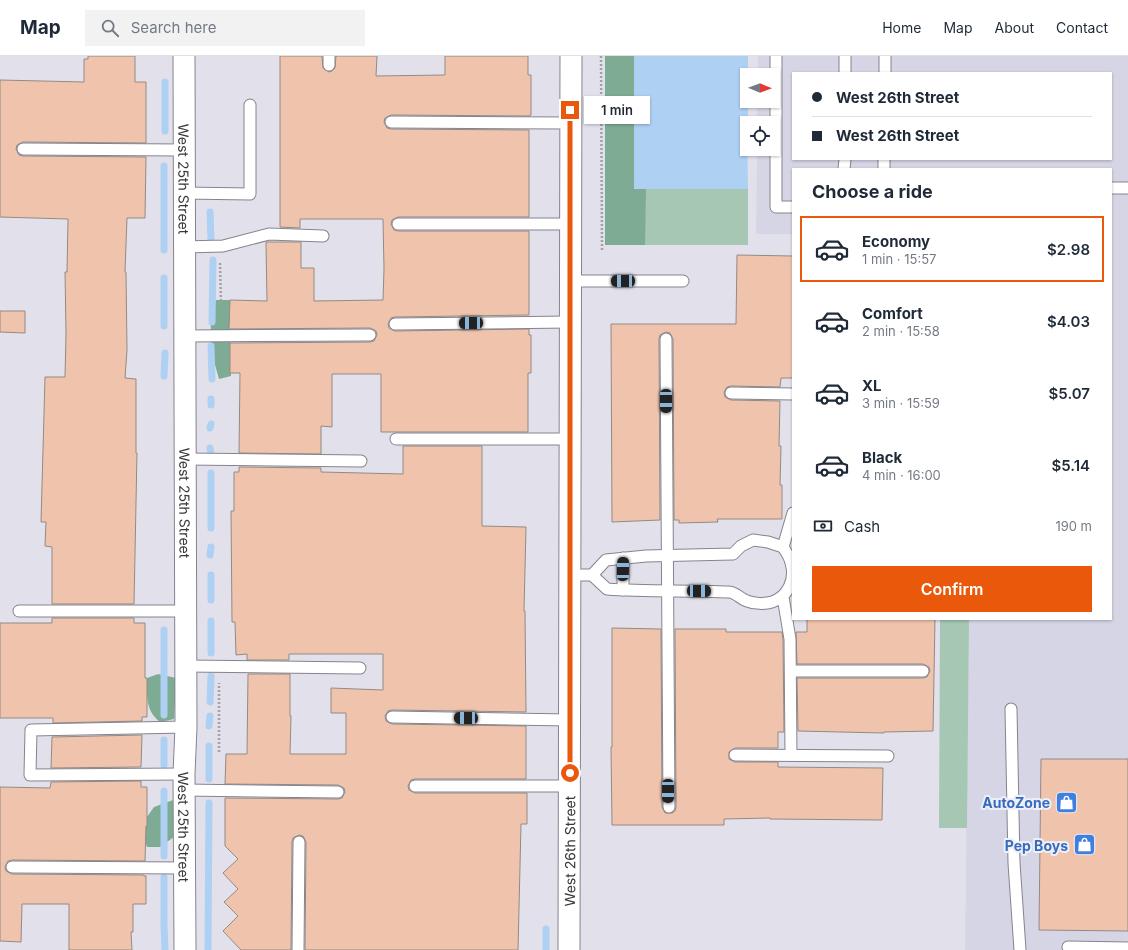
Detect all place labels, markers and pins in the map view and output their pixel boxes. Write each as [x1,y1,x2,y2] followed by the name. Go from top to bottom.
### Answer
[1053,789,1079,815] shop icon: AutoZone
[982,794,1050,811] place label: AutoZone
[1071,832,1097,858] shop icon: Pep Boys
[1005,837,1068,854] place label: Pep Boys

